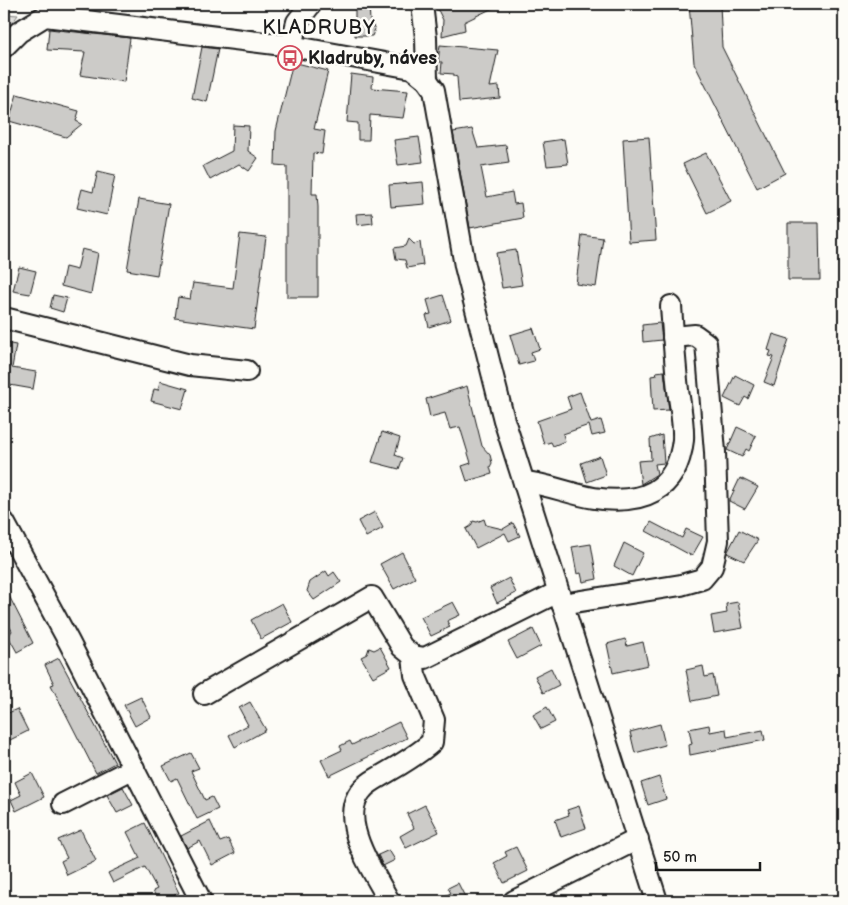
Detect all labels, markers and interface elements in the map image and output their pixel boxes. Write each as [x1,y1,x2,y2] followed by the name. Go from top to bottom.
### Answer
[262,16,376,40] district label: KLADRUBY
[277,45,303,71] bus stop icon: Kladruby, náves
[308,48,437,69] place label: Kladruby, náves
[656,840,759,872] scale bar
[663,848,697,867] text: 50 m

